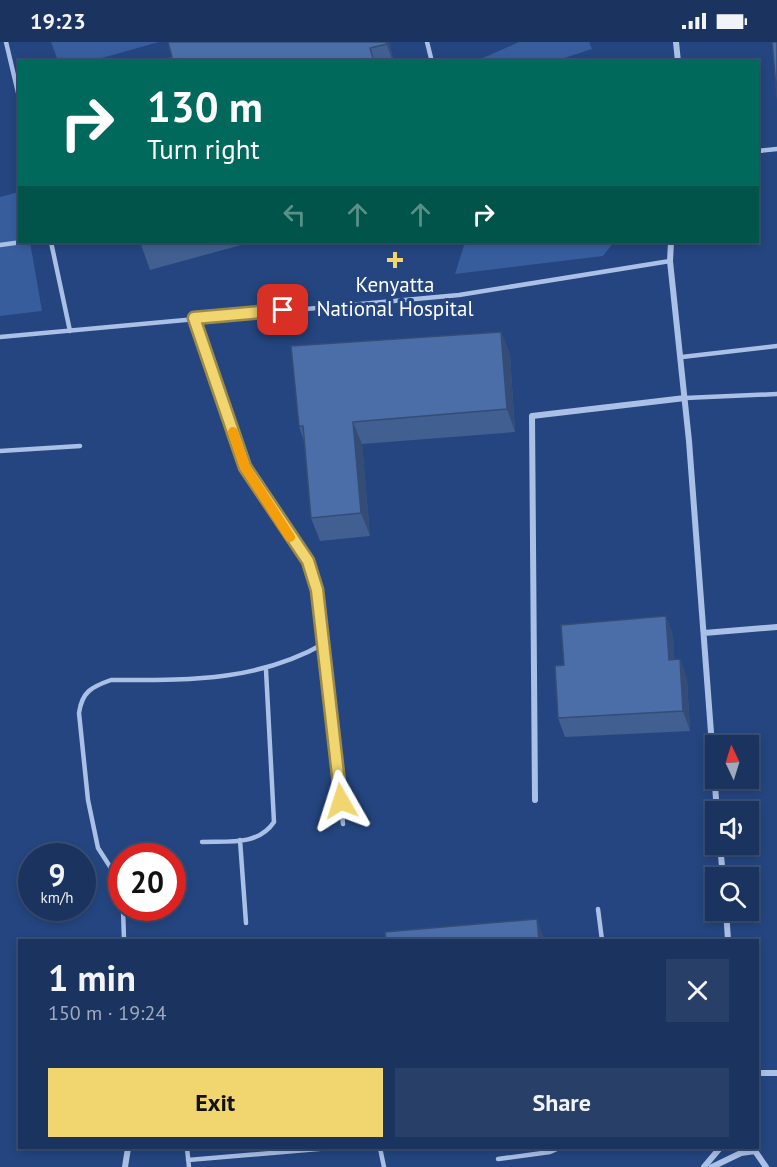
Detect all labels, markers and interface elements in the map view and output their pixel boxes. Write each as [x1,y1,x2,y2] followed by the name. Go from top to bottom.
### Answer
[30,7,86,35] text: 19:23
[147,79,263,134] text: 130 m
[48,84,126,162] icon: right
[147,132,260,166] text: Turn right
[278,198,311,231] icon: left
[341,198,374,231] icon: ahead
[404,198,437,231] icon: ahead
[467,198,500,231] icon: right
[386,251,404,269] marker: Kenyatta National Hospital
[316,271,474,322] place label: Kenyatta National Hospital
[257,284,308,335] pin
[266,293,299,326] icon: arrive
[705,735,759,789] north arrow
[705,735,759,921] map controls
[309,769,373,833] position arrow
[705,801,759,855] button: sound
[108,843,186,921] speed limit sign: 20
[48,855,66,894] text: 9
[705,867,759,921] button: search
[41,888,73,907] text: km/h
[48,954,136,1001] text: 1 min
[666,959,729,1022] button: close
[48,1000,166,1026] text: 150 m · 19:24
[48,1068,383,1137] button: Exit
[395,1068,729,1137] button: Share

